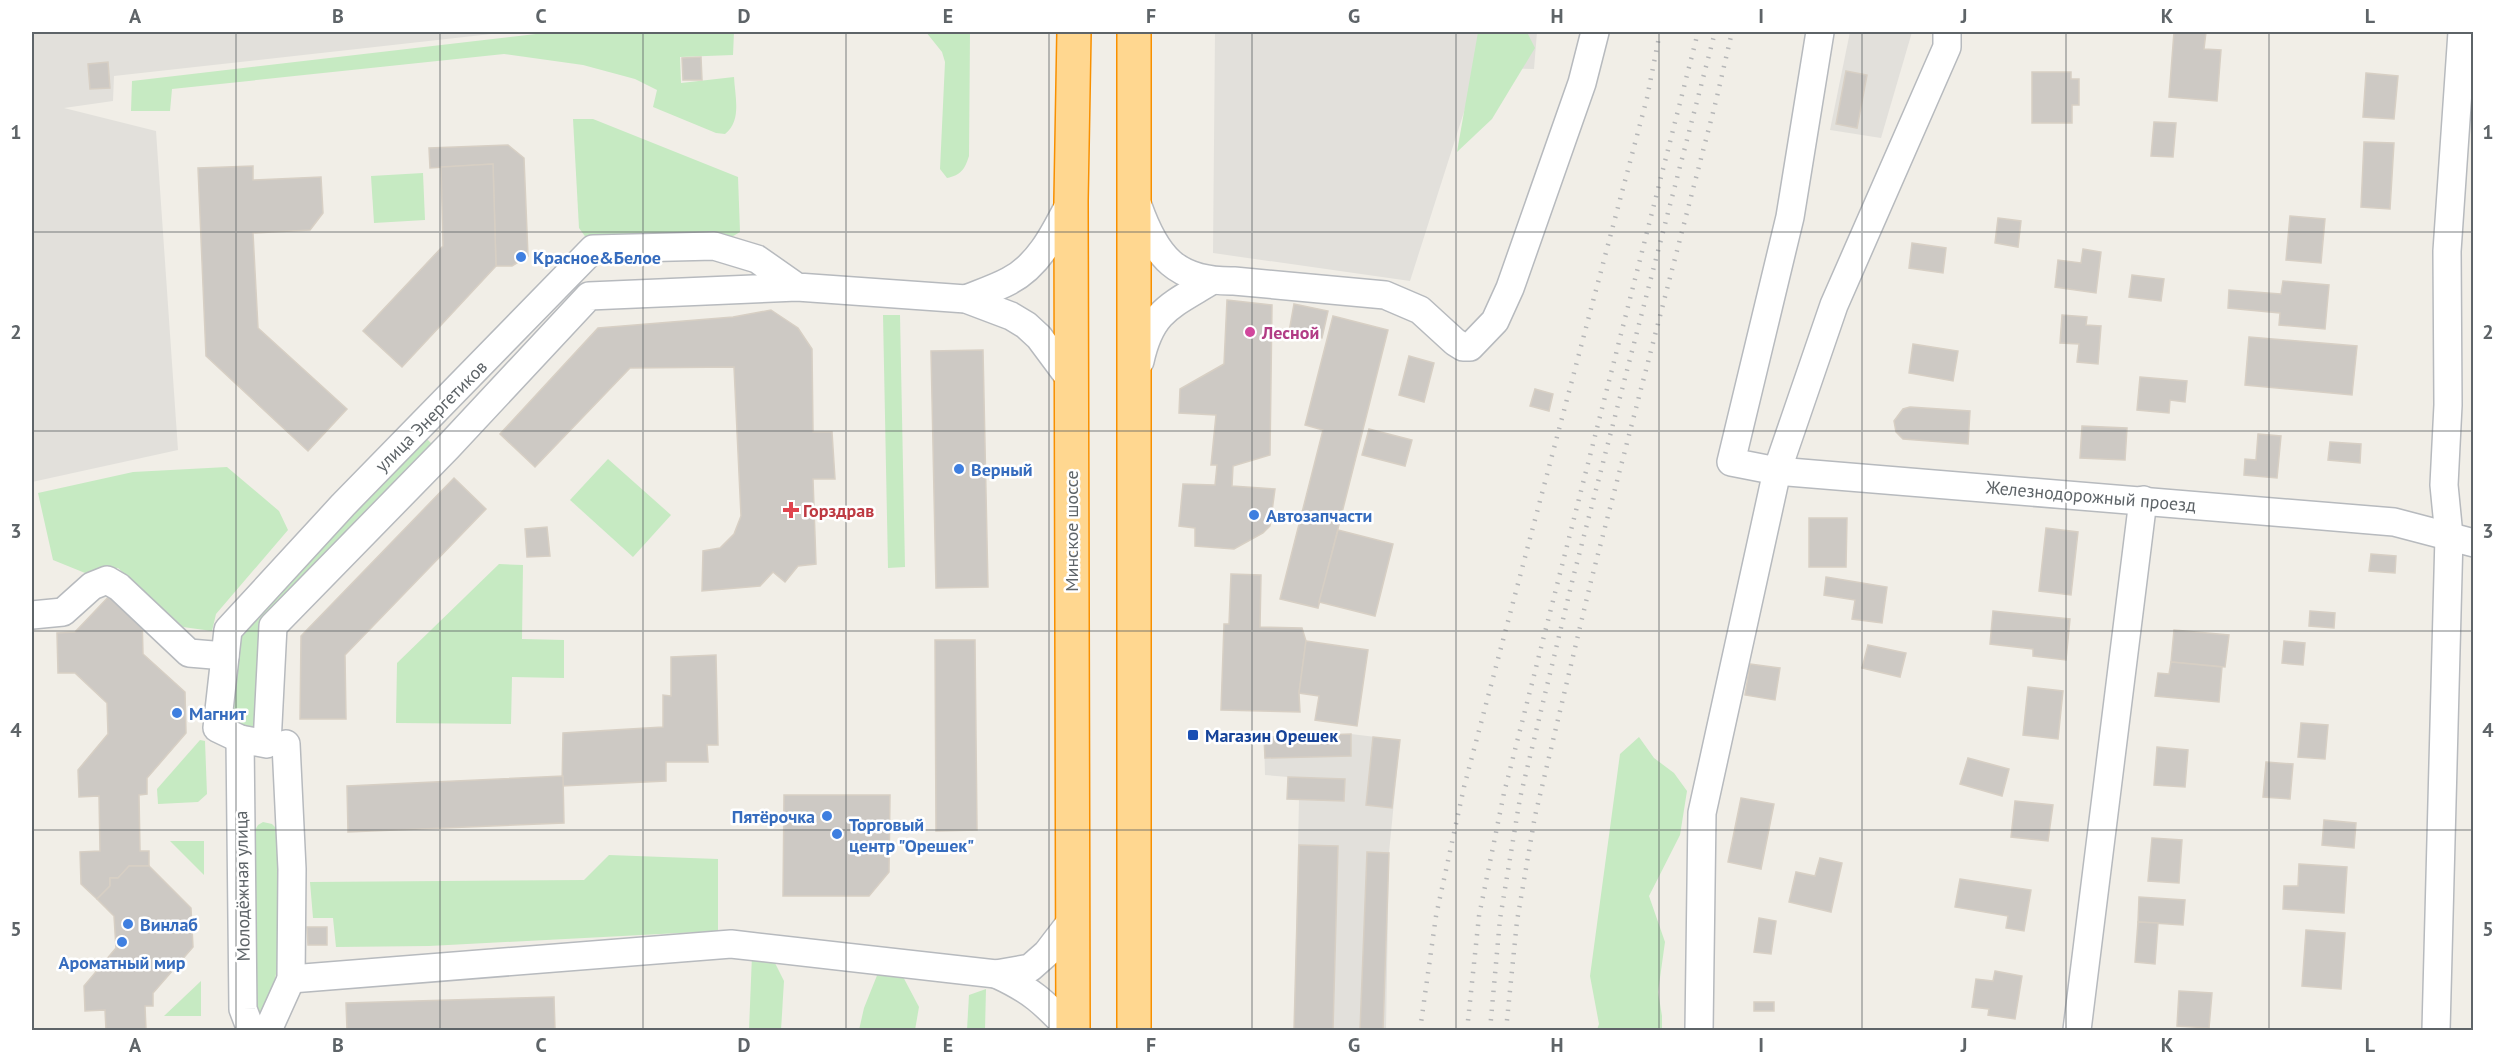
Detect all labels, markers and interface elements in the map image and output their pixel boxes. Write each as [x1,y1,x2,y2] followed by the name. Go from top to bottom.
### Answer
[129,3,142,29] text: A
[332,3,344,29] text: B
[535,3,547,29] text: C
[738,3,751,29] text: D
[943,3,953,29] text: E
[1146,3,1156,29] text: F
[1348,3,1360,29] text: G
[1550,3,1564,29] text: H
[1758,3,1764,29] text: I
[1960,3,1967,29] text: J
[2161,3,2174,29] text: K
[2365,3,2376,29] text: L
[10,119,22,145] text: 1
[2482,119,2494,145] text: 1
[533,246,661,269] place label: Красное&Белое
[514,250,528,264] marker: Красное&Белое
[10,319,22,345] text: 2
[2482,319,2494,345] text: 2
[1261,321,1319,344] place label: Лесной
[1243,325,1257,339] marker: Лесной
[370,355,492,477] street label: улица Энергетиков
[971,458,1033,481] place label: Верный
[952,462,966,476] marker: Верный
[1060,470,1083,592] street label: Минское шоссе
[1984,475,2197,517] street label: Железнодорожный проезд
[803,499,874,522] place label: Горздрав
[784,503,798,517] marker: Горздрав
[1266,504,1372,527] place label: Автозапчасти
[1247,508,1261,522] marker: Автозапчасти
[10,518,22,544] text: 3
[2482,518,2494,544] text: 3
[189,702,247,725] place label: Магнит
[170,706,184,720] marker: Магнит
[10,717,22,743] text: 4
[2482,717,2494,743] text: 4
[1205,724,1338,747] place label: Магазин Орешек
[1186,728,1200,742] marker: Магазин Орешек
[732,805,815,828] place label: Пятёрочка
[820,809,834,823] marker: Пятёрочка
[229,810,255,962] street label: Молодёжная улица
[849,813,974,857] place label: Торговый центр "Орешек"
[830,827,844,841] marker: Торговый центр "Орешек"
[140,913,198,936] place label: Винлаб
[10,916,22,942] text: 5
[2482,916,2494,942] text: 5
[121,917,135,931] marker: Винлаб
[115,935,129,949] marker: Ароматный мир
[59,951,186,974] place label: Ароматный мир
[129,1032,142,1058] text: A
[332,1032,344,1058] text: B
[535,1032,547,1058] text: C
[738,1032,751,1058] text: D
[943,1032,953,1058] text: E
[1146,1032,1156,1058] text: F
[1348,1032,1360,1058] text: G
[1550,1032,1564,1058] text: H
[1758,1032,1764,1058] text: I
[1960,1032,1967,1058] text: J
[2161,1032,2174,1058] text: K
[2365,1032,2376,1058] text: L

